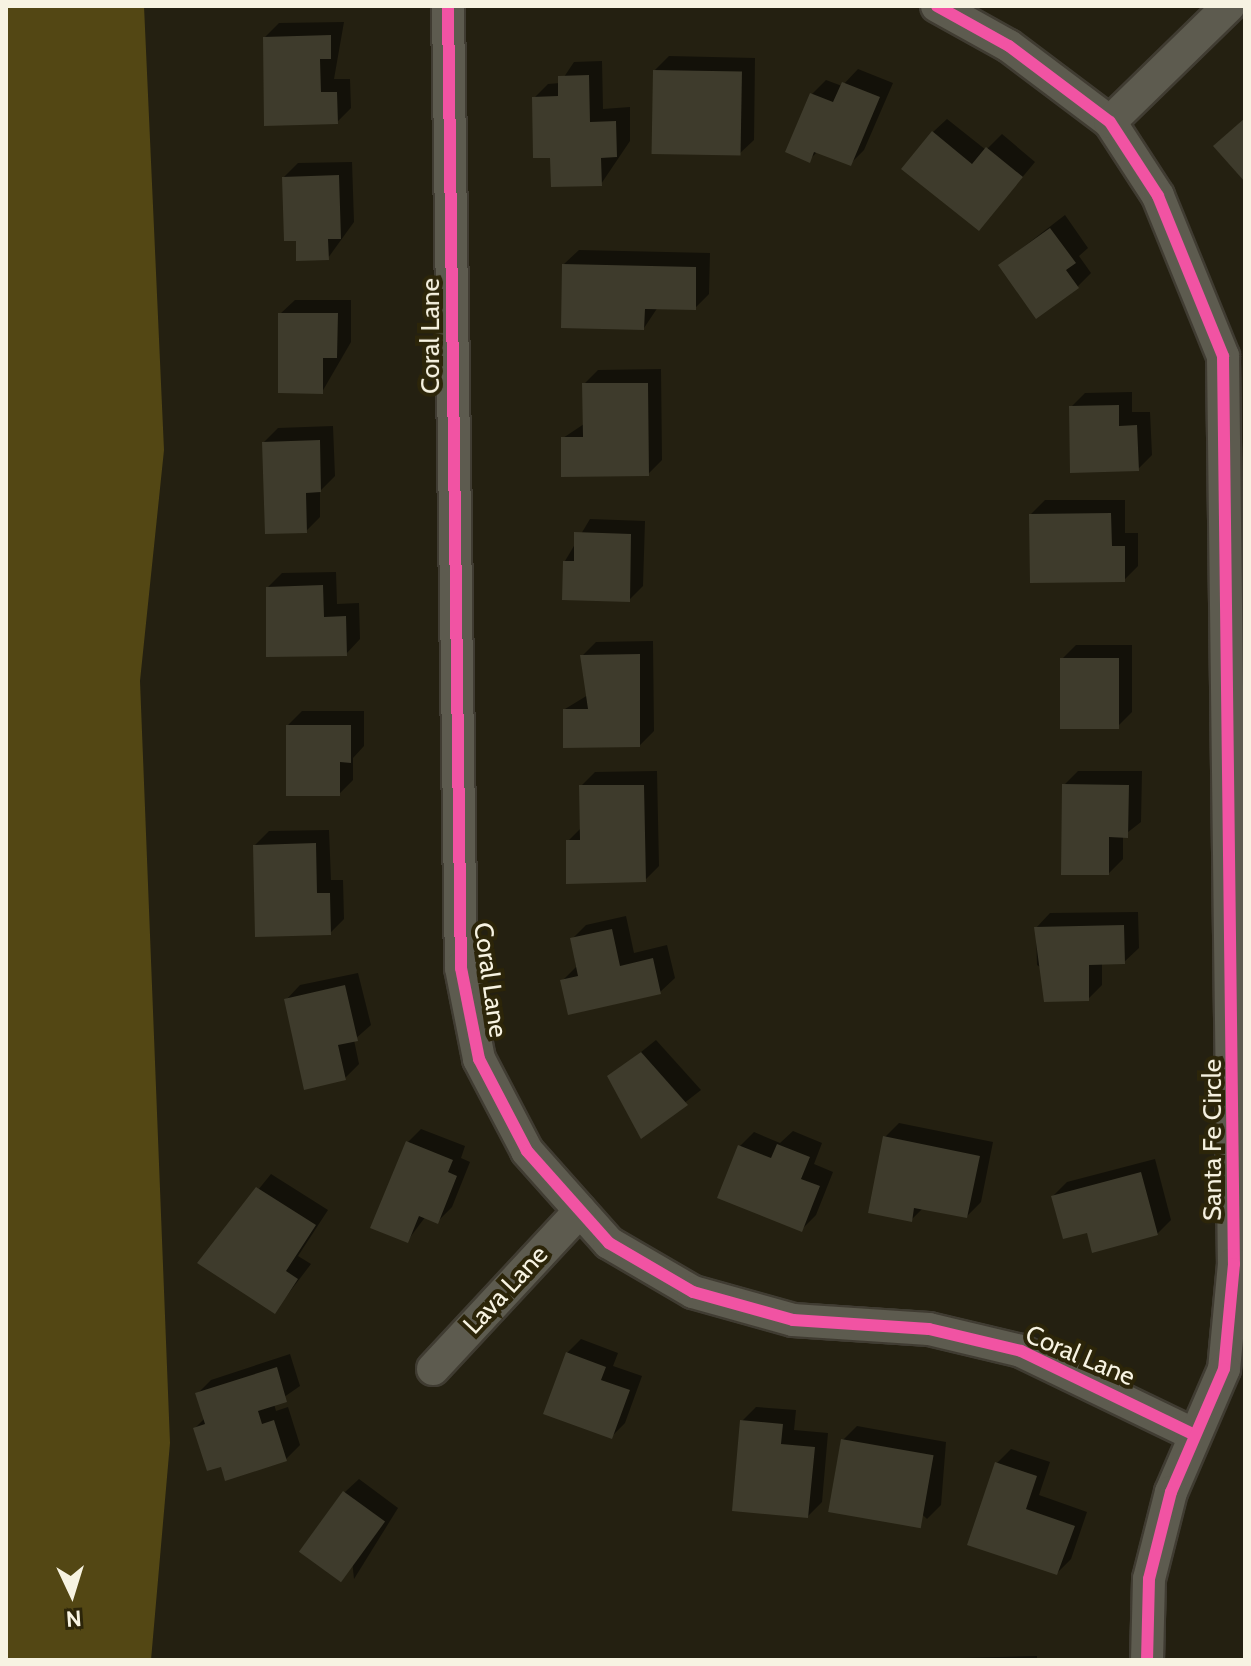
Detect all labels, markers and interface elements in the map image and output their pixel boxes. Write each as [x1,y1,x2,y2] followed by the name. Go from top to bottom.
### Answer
[415,278,447,394] street label: Coral Lane
[466,920,514,1040] street label: Coral Lane
[1197,1059,1229,1221] street label: Santa Fe Circle
[457,1239,555,1341] street label: Lava Lane
[1021,1319,1139,1393] street label: Coral Lane
[32,1554,112,1634] north arrow
[65,1604,82,1632] text: N

